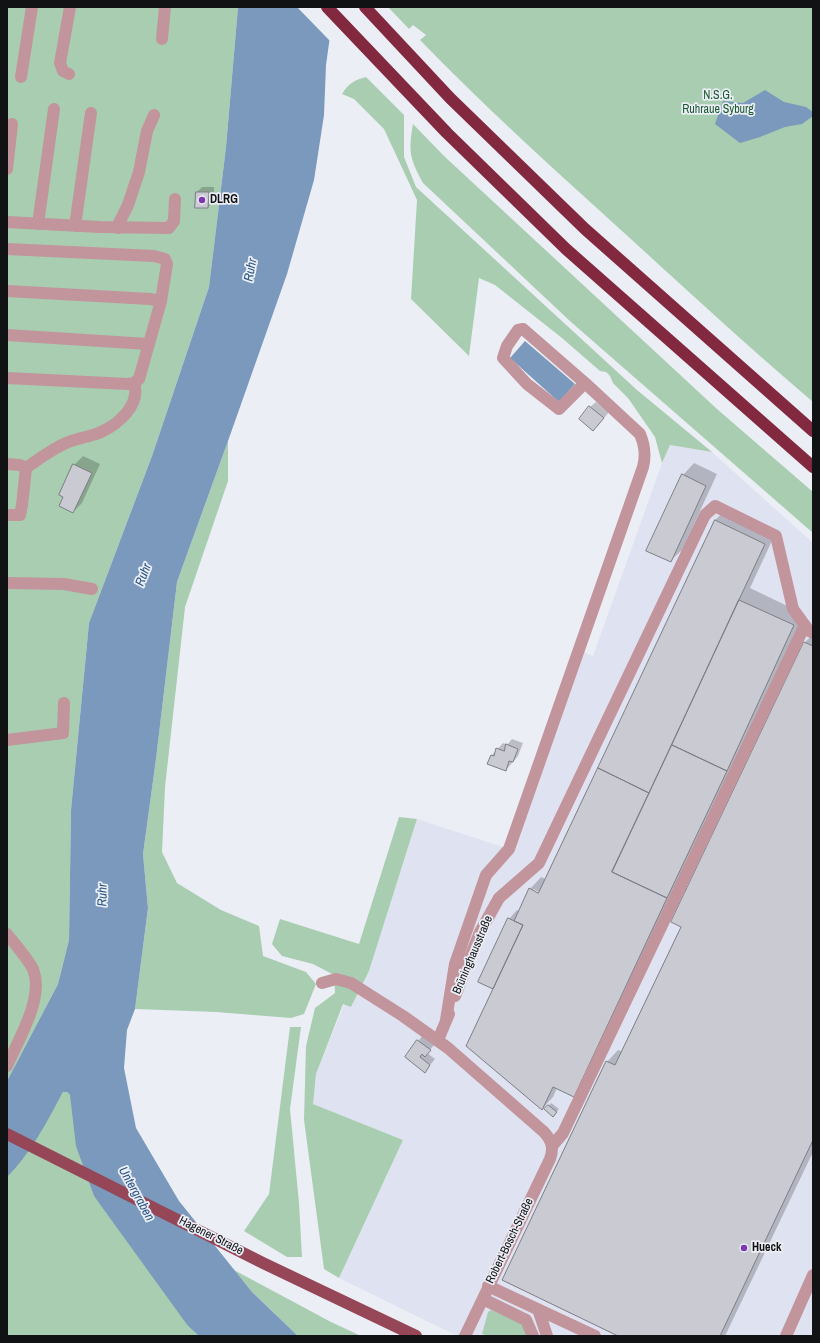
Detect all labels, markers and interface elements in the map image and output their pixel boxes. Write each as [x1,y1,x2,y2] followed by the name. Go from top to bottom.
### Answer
[682,89,754,117] park label: N.S.G. Ruhraue Syburg
[210,193,238,207] place label: DLRG
[197,195,207,205] marker: DLRG
[241,257,261,283] water label: Ruhr
[133,561,155,589] water label: Ruhr
[95,883,111,907] water label: Ruhr
[450,914,496,996] street label: Brüninghausstraße
[115,1164,157,1224] water label: Untergraben
[483,1196,537,1286] street label: Robert-Bosch-Straße
[177,1214,245,1258] street label: Hagener Straße
[752,1241,782,1255] place label: Hueck
[739,1243,749,1253] marker: Hueck

